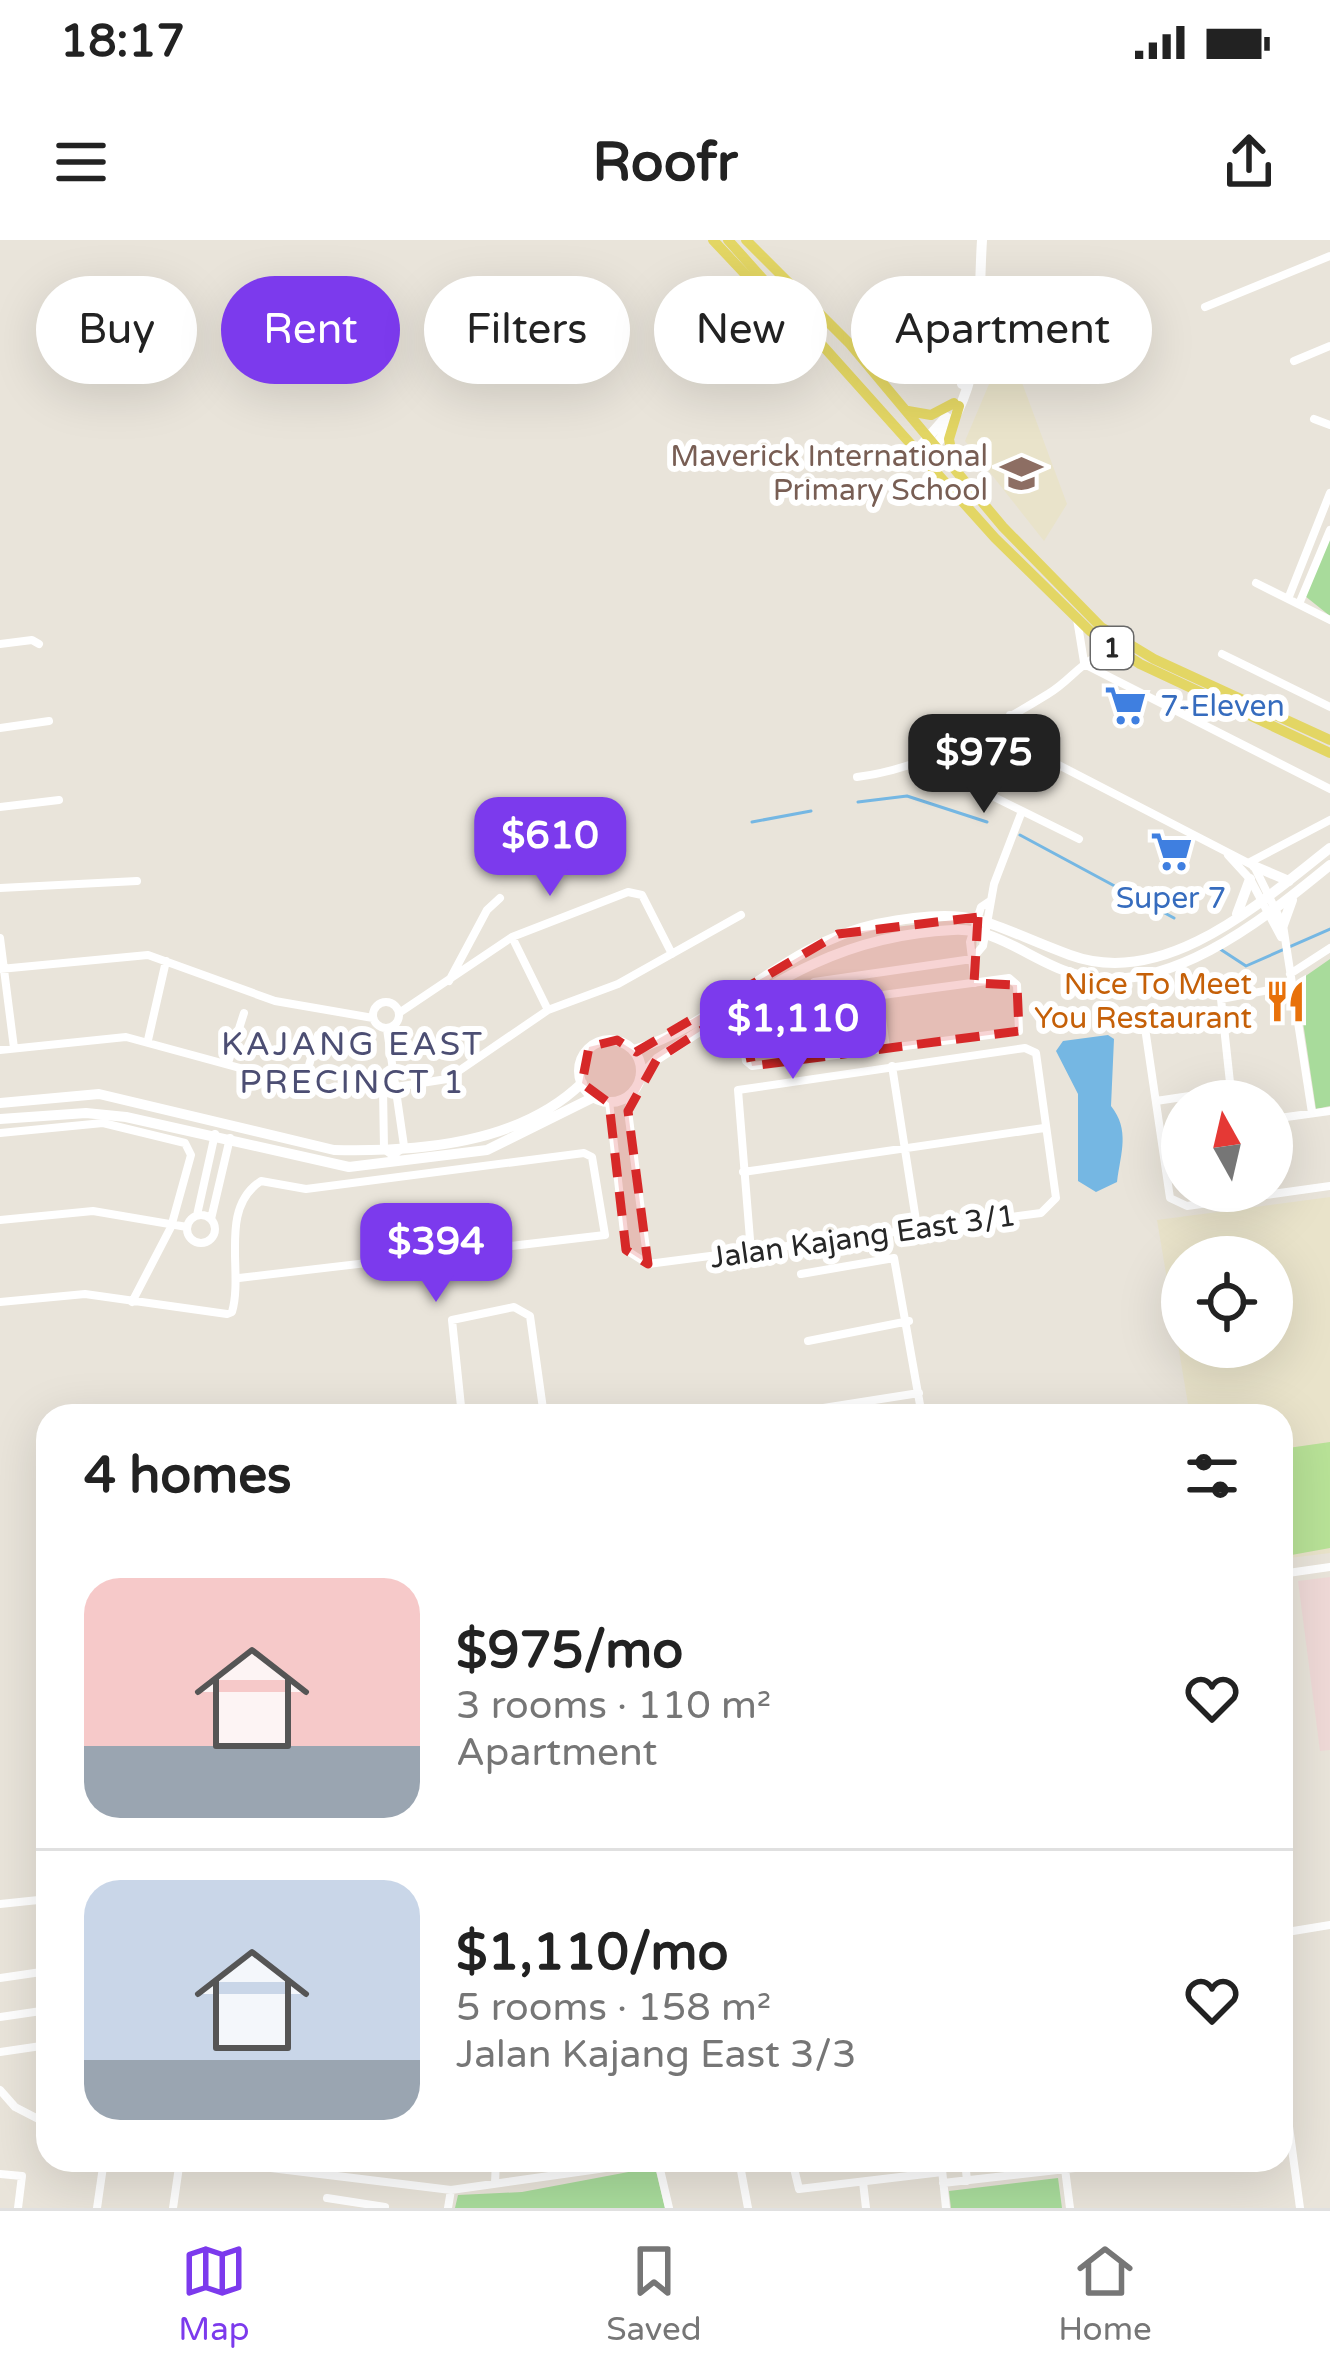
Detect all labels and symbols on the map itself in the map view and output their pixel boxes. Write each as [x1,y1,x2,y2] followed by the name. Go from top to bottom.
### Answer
[670,438,988,509] place label: Maverick International Primary School
[999,450,1045,496] school or university icon: Maverick International Primary School
[1091,627,1133,669] road number: 1
[1103,683,1149,729] supermarket icon: 7-Eleven
[1160,688,1285,725] place label: 7-Eleven
[913,714,1055,816] pin: $975
[479,797,621,899] pin: $610
[1148,829,1194,875] supermarket icon: Super 7
[1116,880,1226,917] place label: Super 7
[1034,966,1252,1037] place label: Nice To Meet You Restaurant
[1263,978,1309,1024] restaurant icon: Nice To Meet You Restaurant
[695,980,891,1082] pin: $1,110
[221,1025,485,1102] district label: KAJANG EAST PRECINCT 1
[1161,1080,1293,1212] north arrow
[708,1197,1018,1277] street label: Jalan Kajang East 3/1
[365,1203,507,1305] pin: $394

